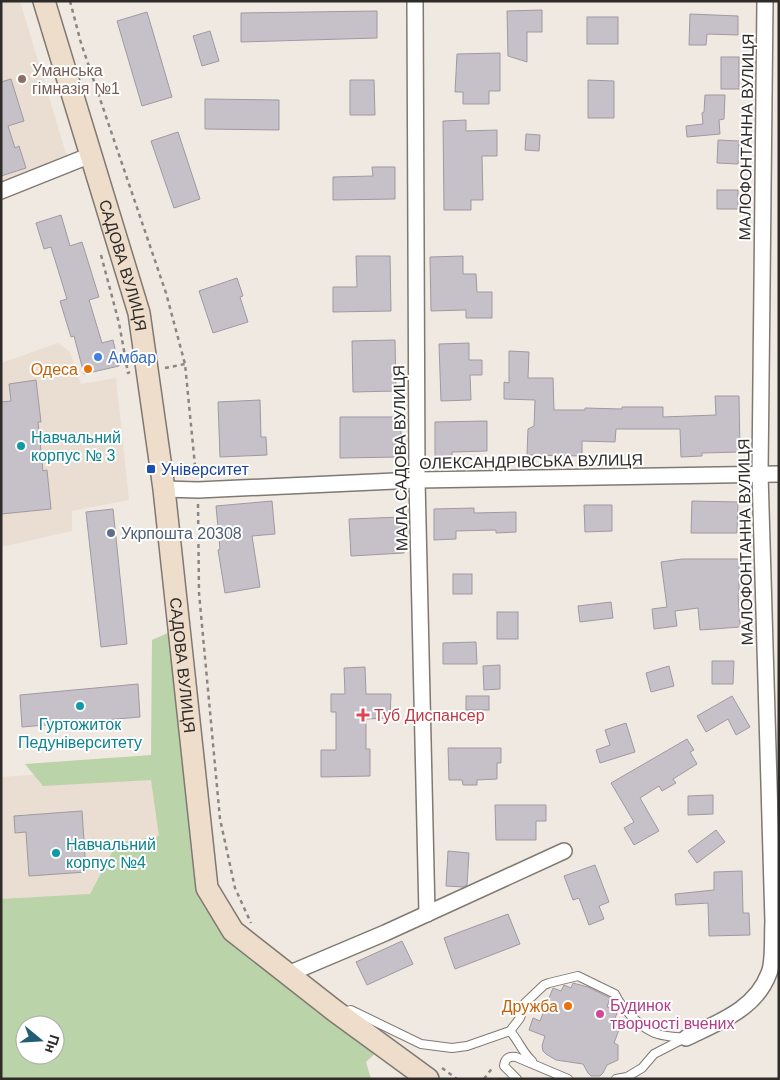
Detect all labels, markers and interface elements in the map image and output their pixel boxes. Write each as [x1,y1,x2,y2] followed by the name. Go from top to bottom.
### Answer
[736,33,757,241] street label: МАЛОФОНТАННА ВУЛИЦЯ
[32,62,120,97] place label: Уманська гімназія №1
[16,73,28,85] marker: Уманська гімназія №1
[96,198,149,332] street label: САДОВА ВУЛИЦЯ
[108,349,156,366] place label: Амбар
[92,351,104,363] marker: Амбар
[31,361,78,378] place label: Одеса
[82,363,94,375] marker: Одеса
[390,365,411,551] street label: МАЛА САДОВА ВУЛИЦЯ
[31,429,121,464] place label: Навчальний корпус № 3
[735,438,756,646] street label: МАЛОФОНТАННА ВУЛИЦЯ
[15,440,27,452] marker: Навчальний корпус № 3
[419,451,643,472] street label: ОЛЕКСАНДРІВСЬКА ВУЛИЦЯ
[161,461,249,478] place label: Університет
[145,463,157,475] marker: Університет
[121,525,242,542] place label: Укрпошта 20308
[105,527,117,539] marker: Укрпошта 20308
[167,597,198,734] street label: САДОВА ВУЛИЦЯ
[74,700,86,712] marker: Гуртожиток Педуніверситету
[374,707,485,724] place label: Туб Диспансер
[356,708,370,722] marker: Туб Диспансер
[18,716,142,751] place label: Гуртожиток Педуніверситету
[66,836,156,871] place label: Навчальний корпус №4
[50,847,62,859] marker: Навчальний корпус №4
[610,997,734,1032] place label: Будинок творчості вчених
[502,998,558,1015] place label: Дружба
[562,1000,574,1012] marker: Дружба
[594,1008,606,1020] marker: Будинок творчості вчених
[15,1015,65,1065] north arrow
[42,1033,63,1055] text: Пн

